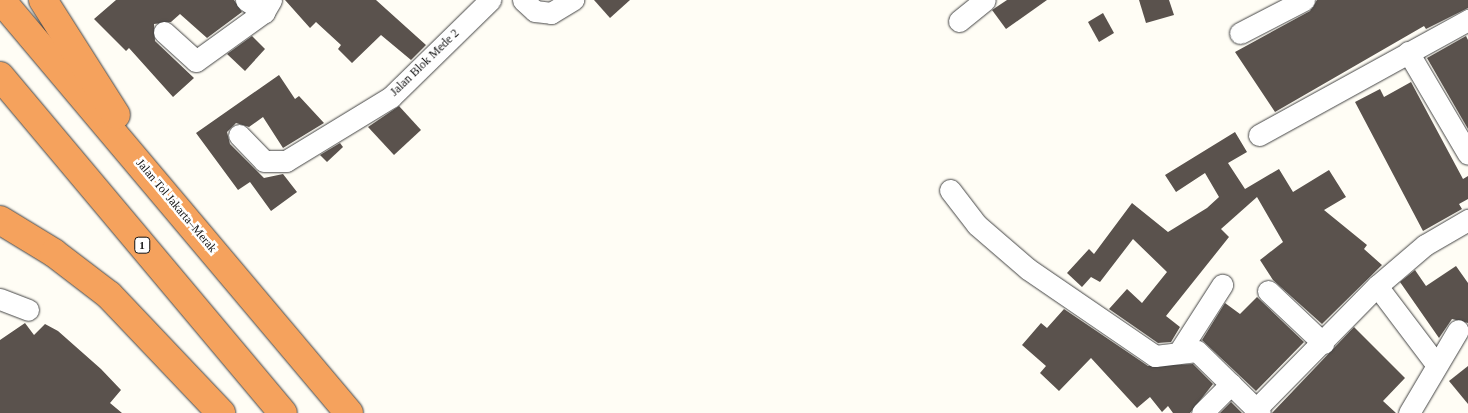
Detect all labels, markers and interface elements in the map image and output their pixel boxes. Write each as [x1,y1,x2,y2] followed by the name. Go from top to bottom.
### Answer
[388,26,462,100] street label: Jalan Blok Mede 2
[133,156,219,256] street label: Jalan Tol Jakarta–Merak
[133,236,151,254] road number: 1

